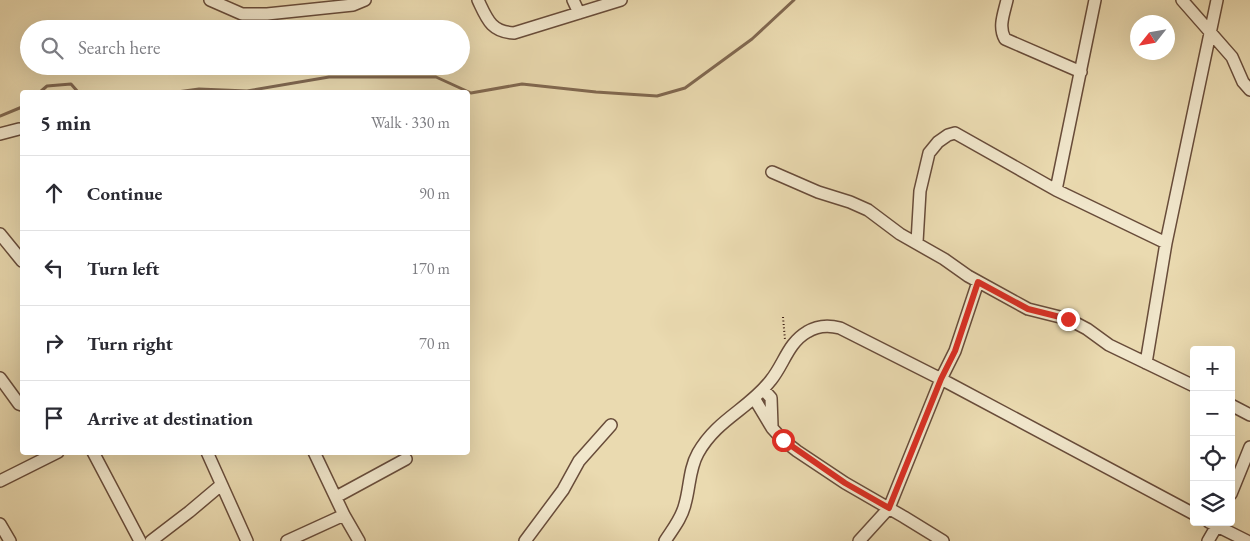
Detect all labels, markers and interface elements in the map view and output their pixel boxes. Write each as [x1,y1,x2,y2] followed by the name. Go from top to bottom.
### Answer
[1130,15,1175,60] north arrow
[20,20,470,75] search box
[38,34,66,62] icon: search
[78,35,160,60] text: Search here
[40,109,91,136] text: 5 min
[371,112,450,133] text: Walk · 330 m
[40,179,68,207] icon: ahead
[87,181,162,206] text: Continue
[419,183,450,204] text: 90 m
[40,254,68,282] icon: left
[87,256,159,281] text: Turn left
[411,258,450,279] text: 170 m
[1057,308,1080,331] route end
[40,329,68,357] icon: right
[87,331,173,356] text: Turn right
[419,333,450,354] text: 70 m
[1190,346,1235,526] map controls
[1190,346,1235,391] button: +
[1190,391,1235,436] button: −
[40,404,68,432] icon: arrive
[87,406,253,431] text: Arrive at destination
[772,429,795,452] route start
[1190,436,1235,481] button: locate
[1190,481,1235,526] button: layers

